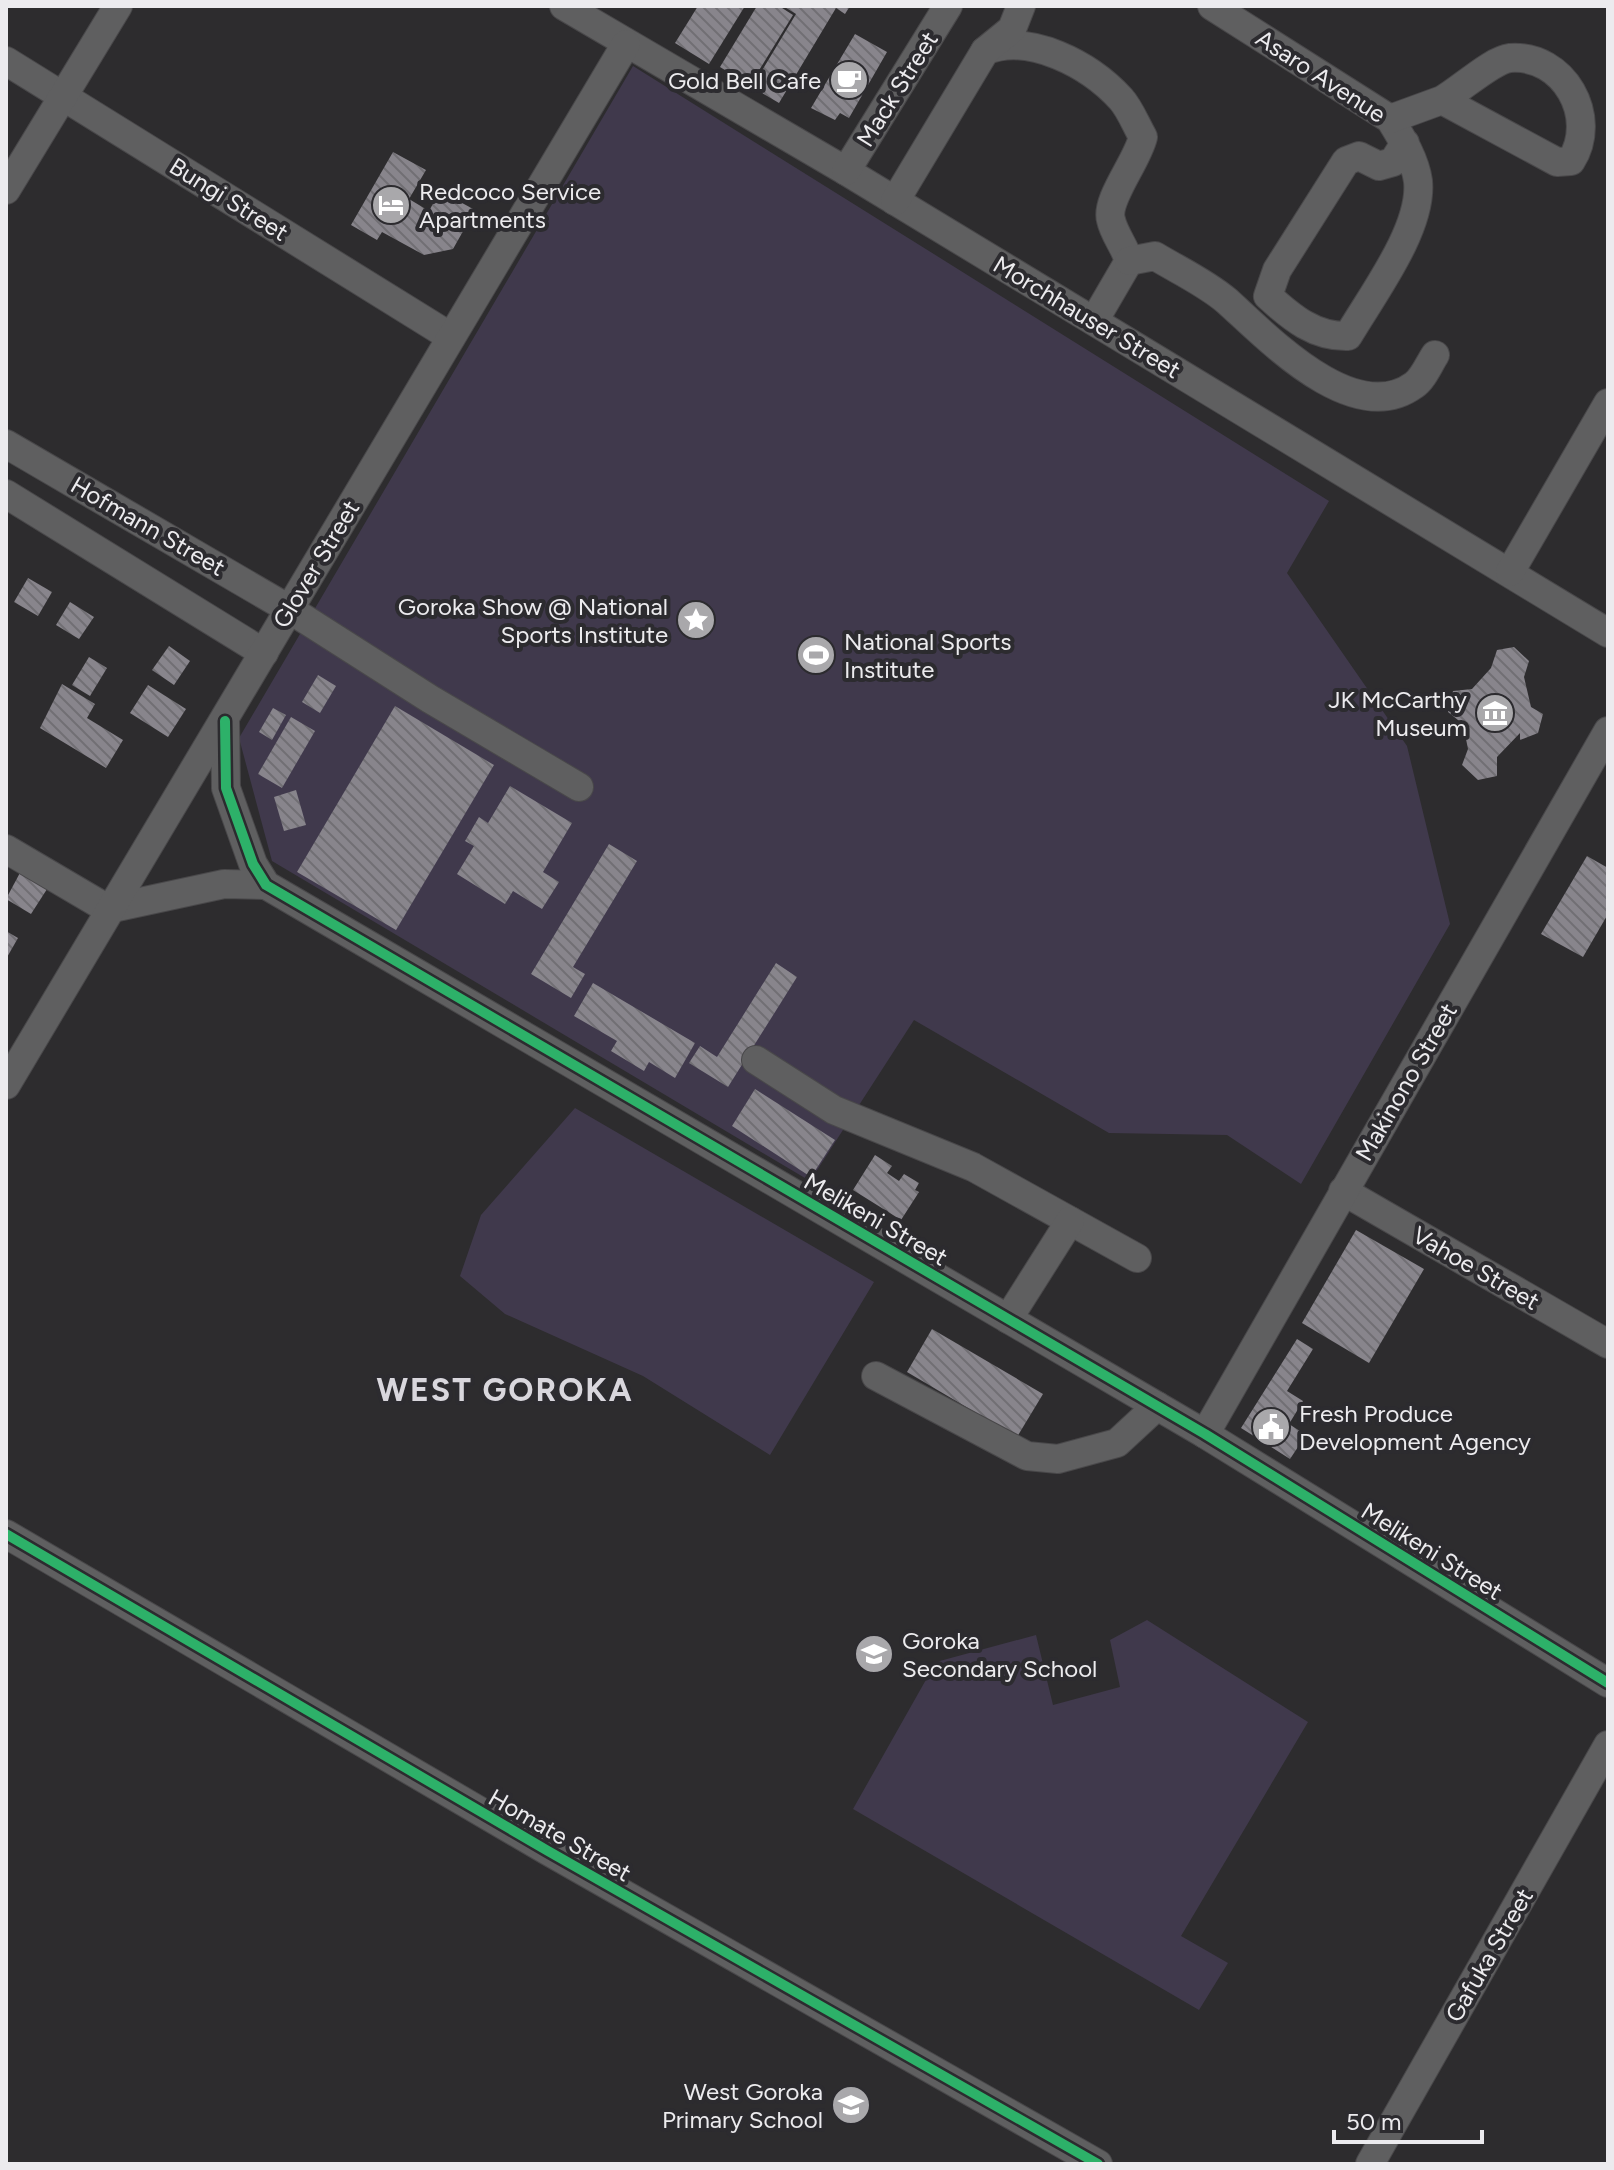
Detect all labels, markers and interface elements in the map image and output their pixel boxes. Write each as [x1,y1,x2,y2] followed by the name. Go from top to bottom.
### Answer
[1251,23,1391,129] street label: Asaro Avenue
[850,26,944,152] street label: Mack Street
[828,59,870,101] cafe icon: Gold Bell Cafe
[668,66,821,95] place label: Gold Bell Cafe
[164,151,294,247] street label: Bungi Street
[419,177,601,234] place label: Redcoco Service Apartments
[370,184,412,226] hotel icon: Redcoco Service Apartments
[988,250,1186,384] street label: Morchhauser Street
[66,470,230,582] street label: Hofmann Street
[267,495,365,633] street label: Glover Street
[398,592,668,649] place label: Goroka Show @ National Sports Institute
[675,599,717,641] place icon: Goroka Show @ National Sports Institute
[844,627,1011,684] place label: National Sports Institute
[795,634,837,676] sports icon: National Sports Institute
[1328,685,1467,742] place label: JK McCarthy Museum
[1474,692,1516,734] museum icon: JK McCarthy Museum
[1349,998,1463,1166] street label: Makinono Street
[799,1166,953,1272] street label: Melikeni Street
[1407,1220,1545,1316] street label: Vahoe Street
[376,1371,634,1409] district label: WEST GOROKA
[1299,1399,1531,1456] place label: Fresh Produce Development Agency
[1250,1406,1292,1448] public building icon: Fresh Produce Development Agency
[1356,1496,1508,1606] street label: Melikeni Street
[902,1626,1097,1683] place label: Goroka Secondary School
[853,1633,895,1675] school or university icon: Goroka Secondary School
[484,1782,636,1888] street label: Homate Street
[1439,1883,1539,2027] street label: Gafuka Street
[662,2077,823,2134] place label: West Goroka Primary School
[830,2084,872,2126] school or university icon: West Goroka Primary School
[1334,2094,1482,2144] scale bar
[1346,2107,1402,2136] text: 50 m

